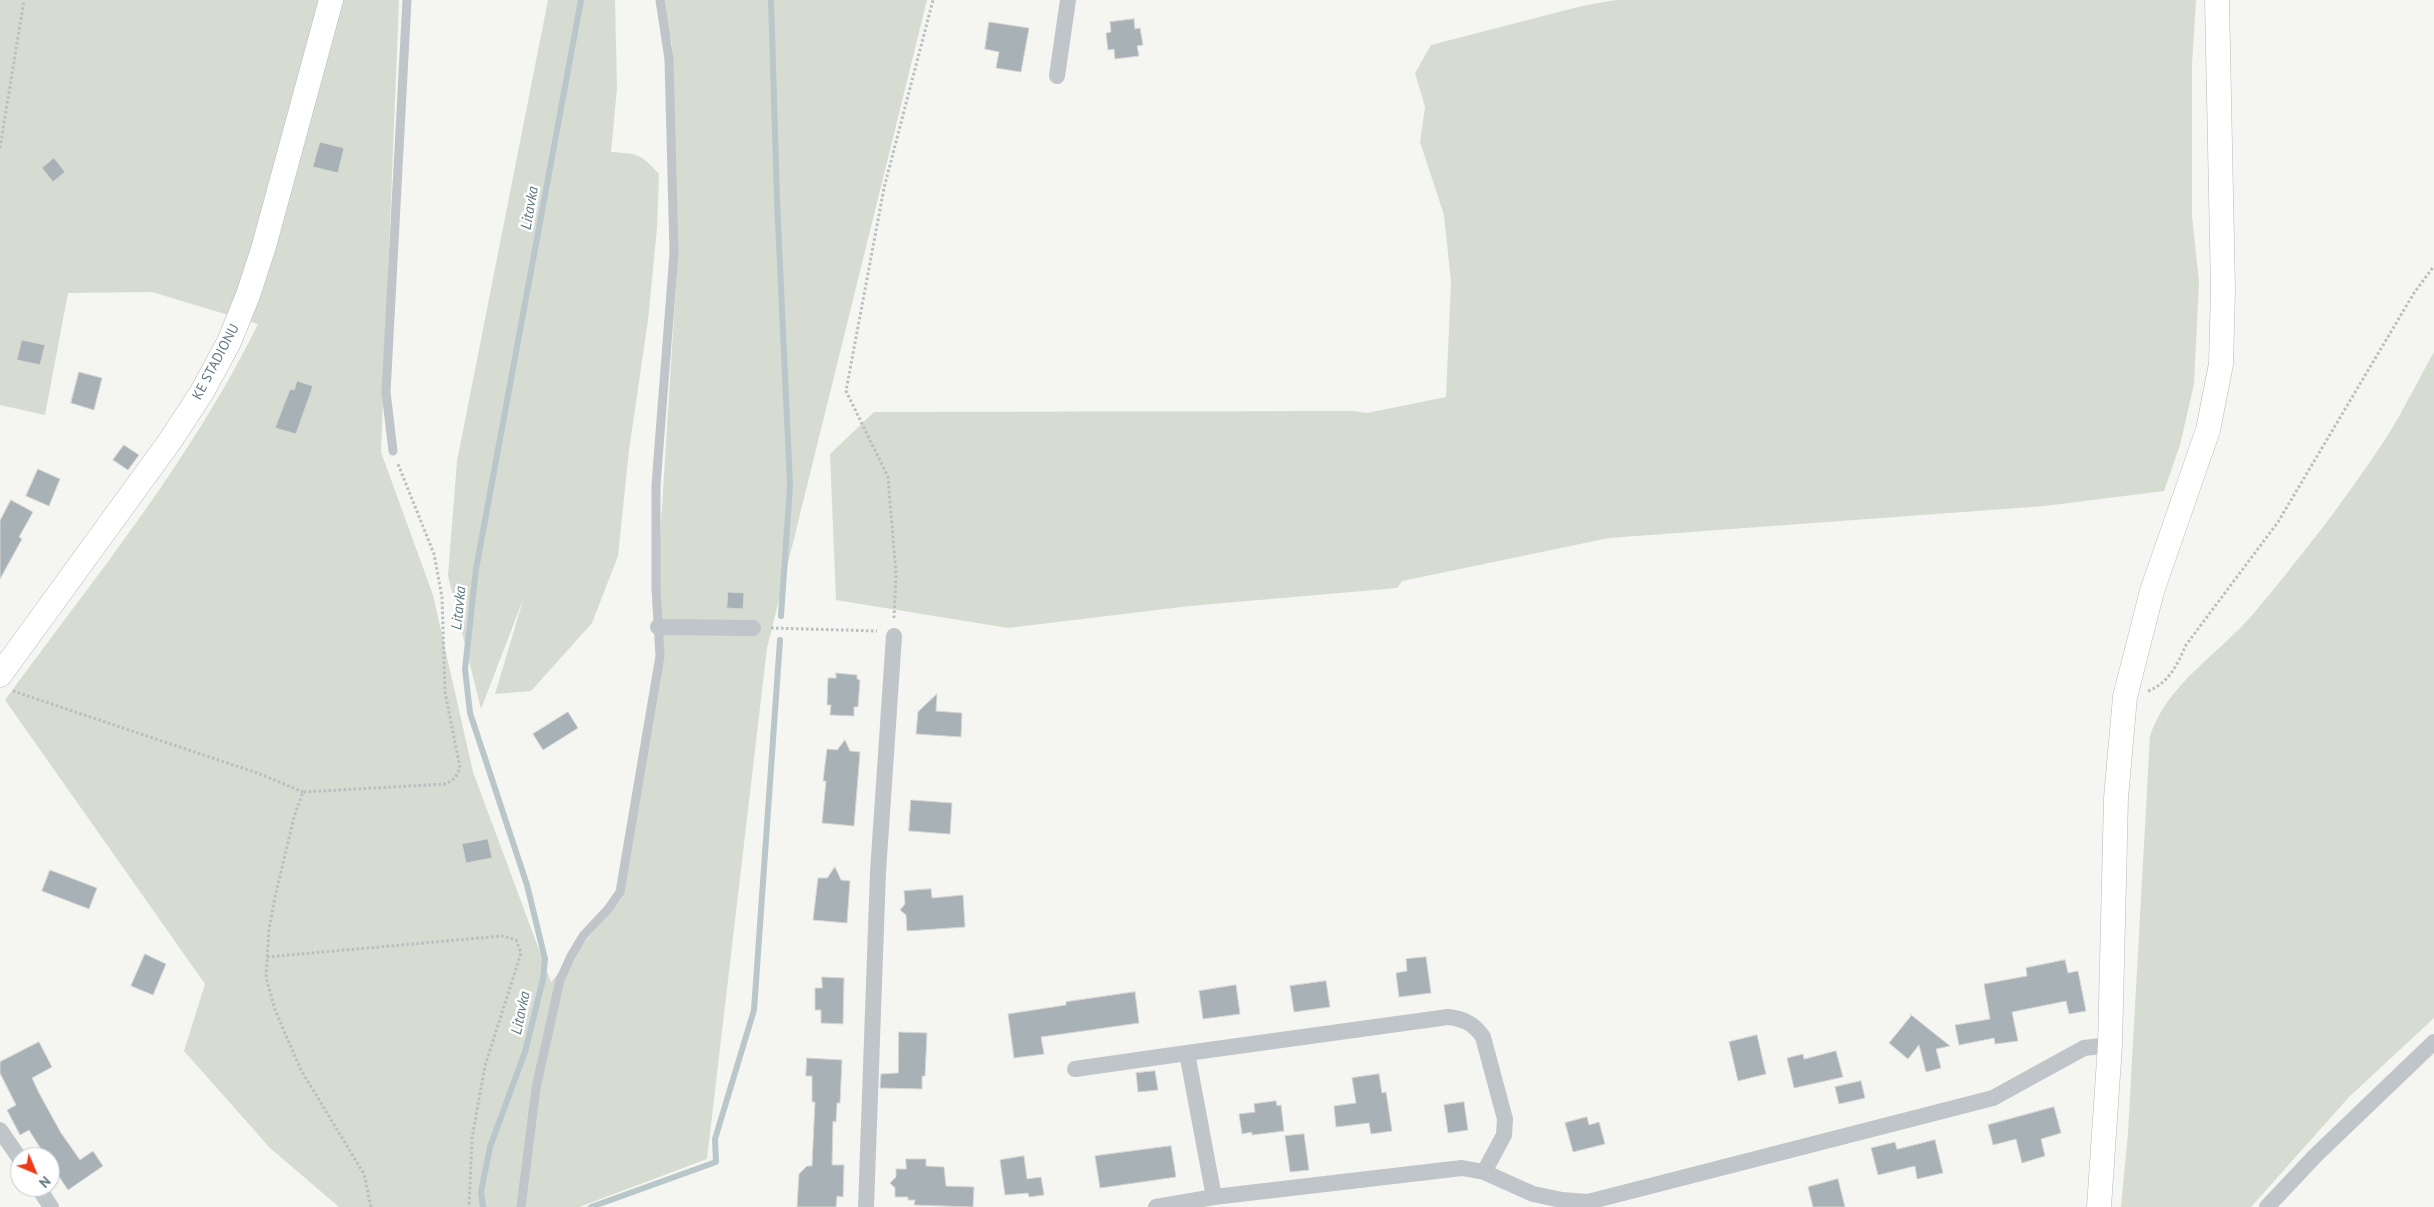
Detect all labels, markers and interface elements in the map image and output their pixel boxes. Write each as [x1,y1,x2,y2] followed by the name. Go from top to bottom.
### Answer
[517,185,543,231] water label: Litavka
[189,321,243,403] street label: KE STADIONU
[448,585,470,631] water label: Litavka
[508,990,534,1036] water label: Litavka
[10,1147,60,1197] north arrow
[35,1172,55,1192] text: N

